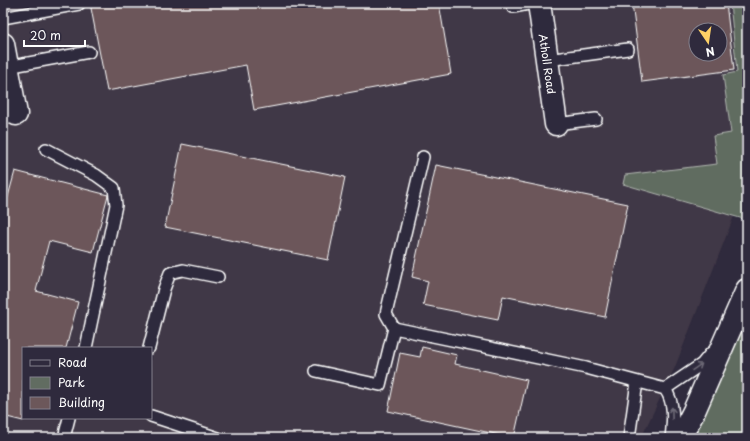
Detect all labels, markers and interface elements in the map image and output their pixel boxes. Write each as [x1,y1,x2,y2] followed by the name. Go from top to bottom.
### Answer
[24,22,85,48] scale bar
[688,22,728,62] north arrow
[30,26,61,44] text: 20 m
[535,33,560,95] street label: Atholl Road
[704,43,717,62] text: N
[22,347,152,419] legend
[58,353,87,371] text: Road
[691,363,702,371] one-way arrow
[58,373,85,391] text: Park
[58,393,105,411] text: Building
[668,406,676,419] one-way arrow

